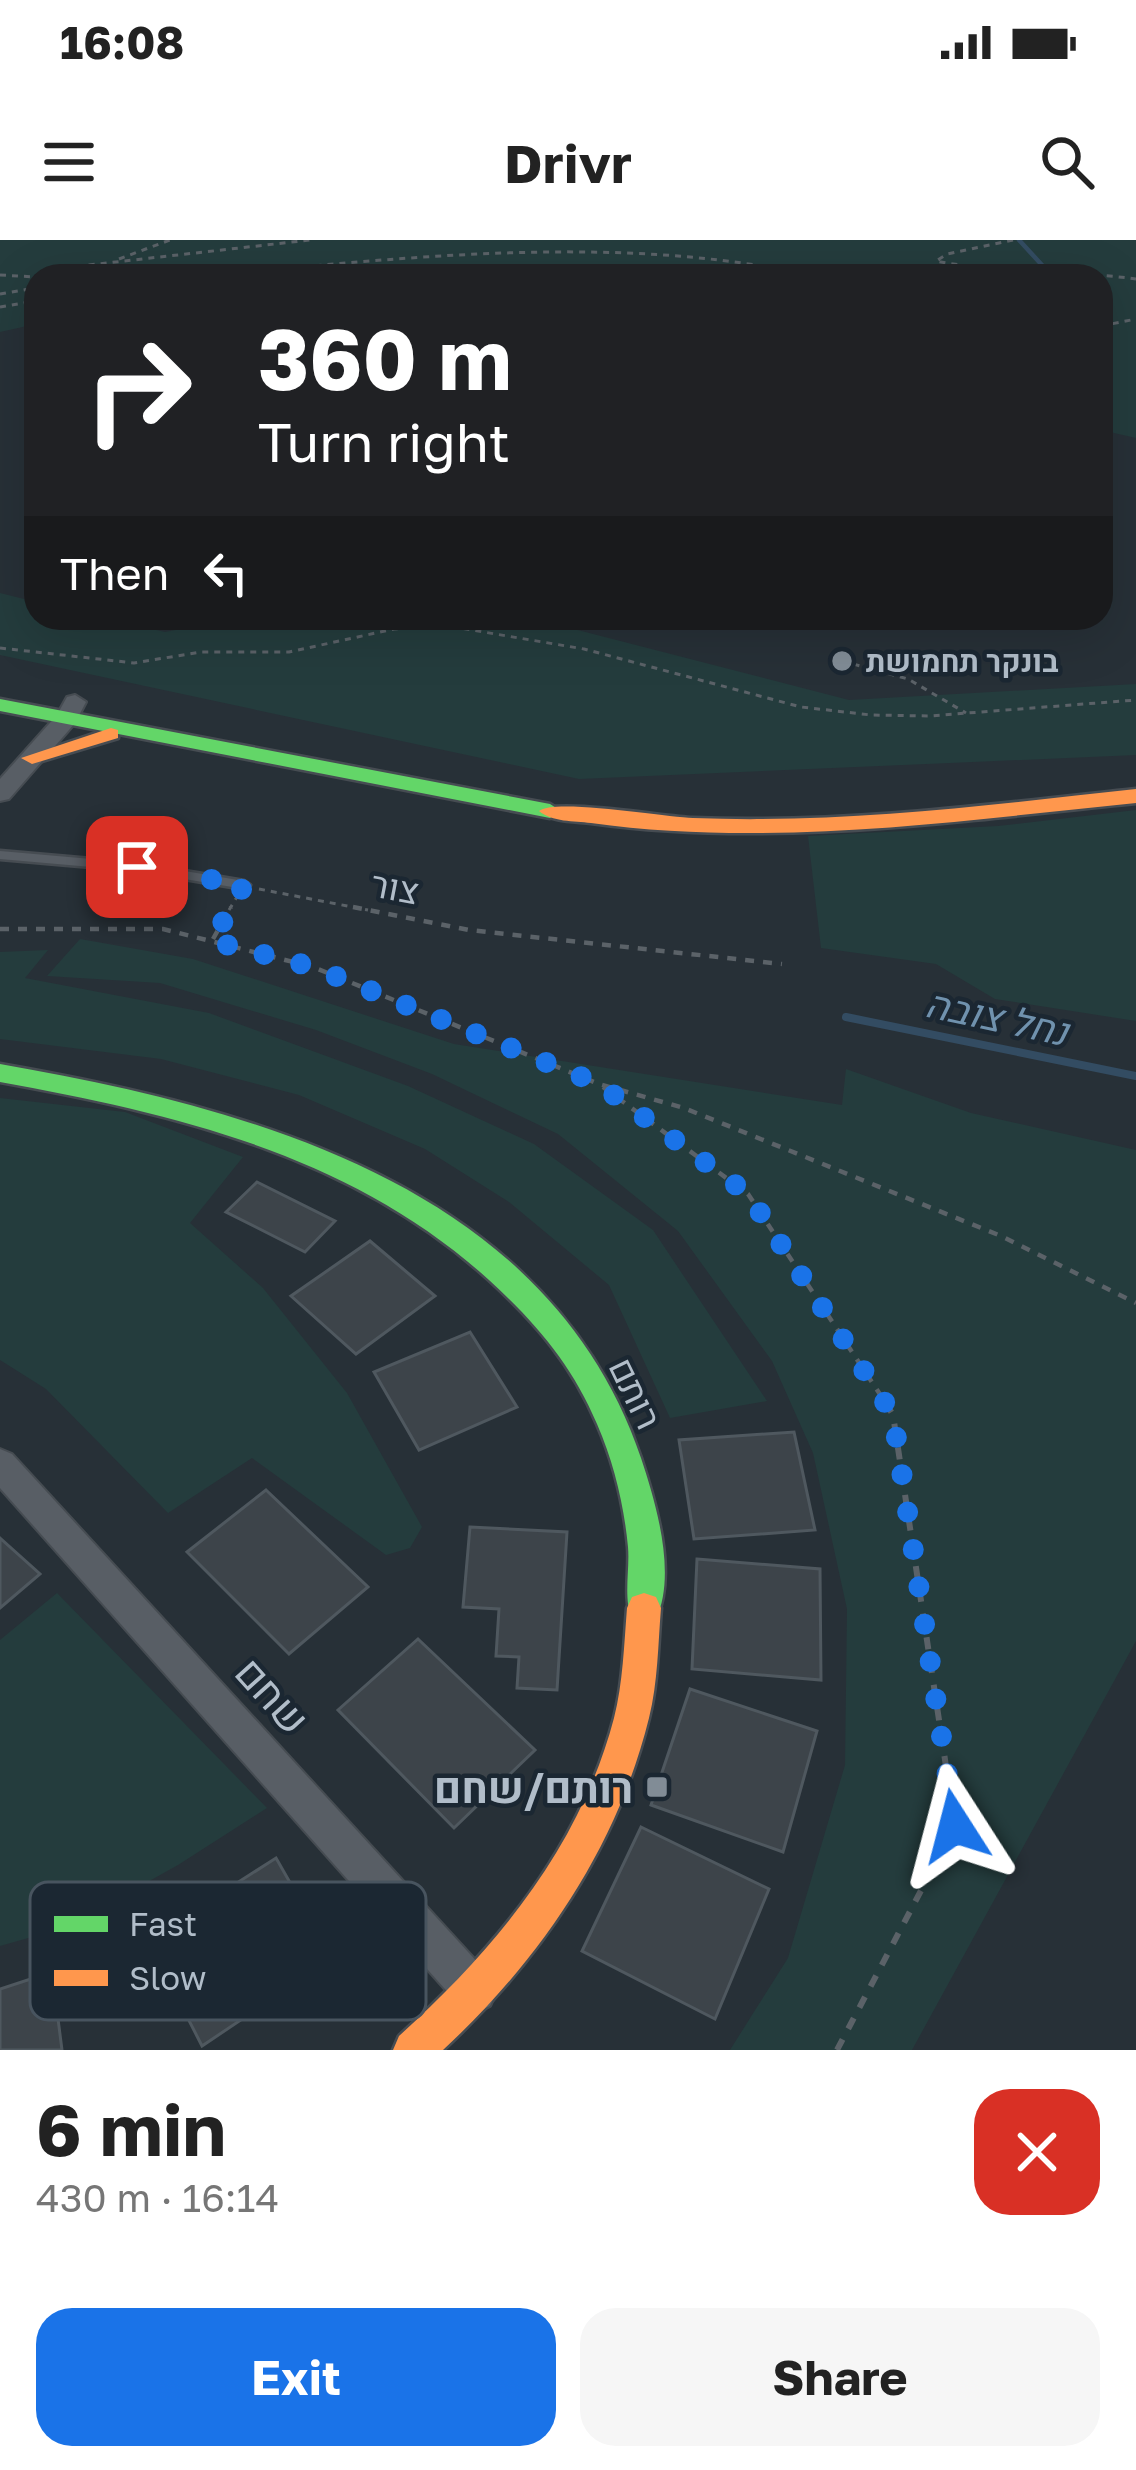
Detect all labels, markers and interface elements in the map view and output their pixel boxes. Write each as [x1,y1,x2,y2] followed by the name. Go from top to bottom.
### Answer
[60,15,184,69] text: 16:08
[36,129,102,195] icon: menu
[1034,129,1100,195] icon: search
[504,130,632,195] text: Drivr
[258,308,512,408] text: 360 m
[60,312,216,468] icon: right
[258,409,510,474] text: Turn right
[193,540,259,606] icon: left
[60,546,169,600] text: Then
[866,643,1058,679] place label: בונקר תחמושת
[829,648,855,674] marker: בונקר תחמושת
[86,816,188,918] pin
[104,834,170,900] icon: arrive
[367,861,423,913] street label: צור
[922,979,1075,1056] water label: נחל צובה
[601,1350,671,1436] street label: רותם
[226,1646,320,1744] street label: שחם
[434,1762,633,1812] place label: רותם/שחם
[892,1763,1018,1889] position arrow
[644,1774,670,1800] marker: רותם/שחם
[30,1882,426,2020] legend
[129,1904,197,1943] text: Fast
[129,1958,207,1997] text: Slow
[36,2085,226,2172] text: 6 min
[974,2089,1100,2215] button: close
[36,2174,279,2221] text: 430 m · 16:14
[36,2308,556,2446] button: Exit
[580,2308,1100,2446] button: Share

